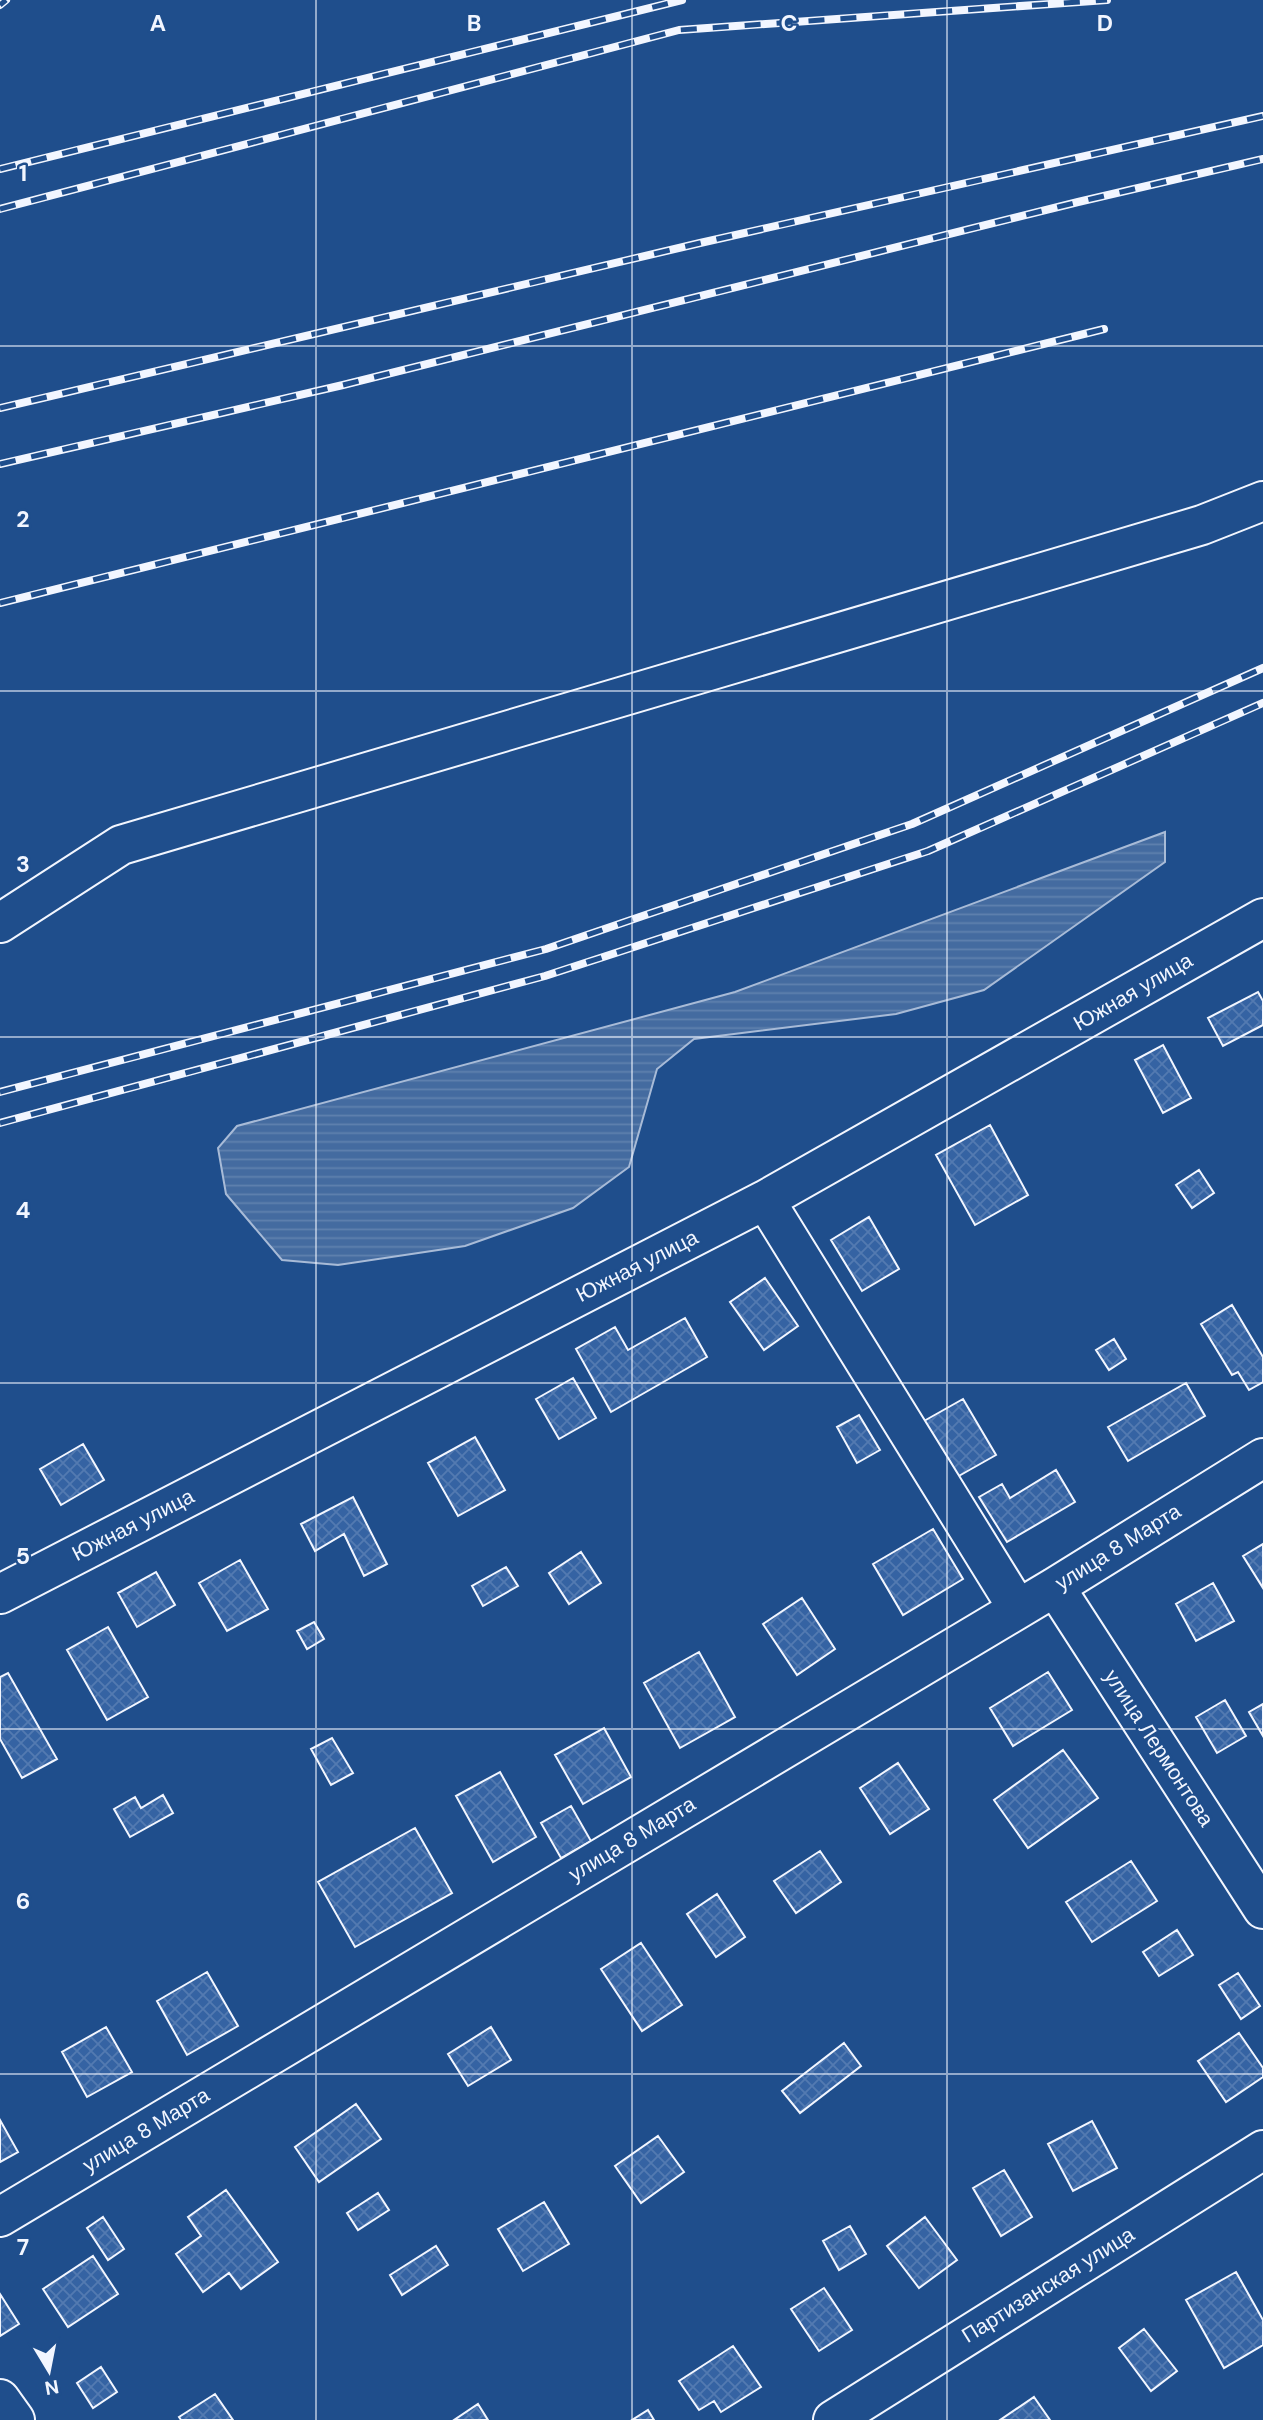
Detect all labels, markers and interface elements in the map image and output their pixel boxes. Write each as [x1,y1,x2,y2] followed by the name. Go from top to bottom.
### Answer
[150,8,166,38] text: A
[467,8,481,38] text: B
[781,8,797,38] text: C
[1097,8,1113,38] text: D
[19,158,27,188] text: 1
[16,504,30,534] text: 2
[16,849,30,879] text: 3
[1068,946,1198,1037] street label: Южная улица
[16,1195,31,1225] text: 4
[571,1223,703,1309] street label: Южная улица
[67,1482,199,1568] street label: Южная улица
[1050,1497,1186,1597] street label: улица 8 Марта
[16,1541,30,1571] text: 5
[1098,1664,1220,1832] street label: улица Лермонтова
[563,1790,701,1888] street label: улица 8 Марта
[16,1886,30,1916] text: 6
[77,2081,215,2179] street label: улица 8 Марта
[956,2220,1140,2350] street label: Партизанская улица
[17,2232,29,2262] text: 7
[14,2336,84,2406] north arrow
[43,2374,61,2401] text: N

